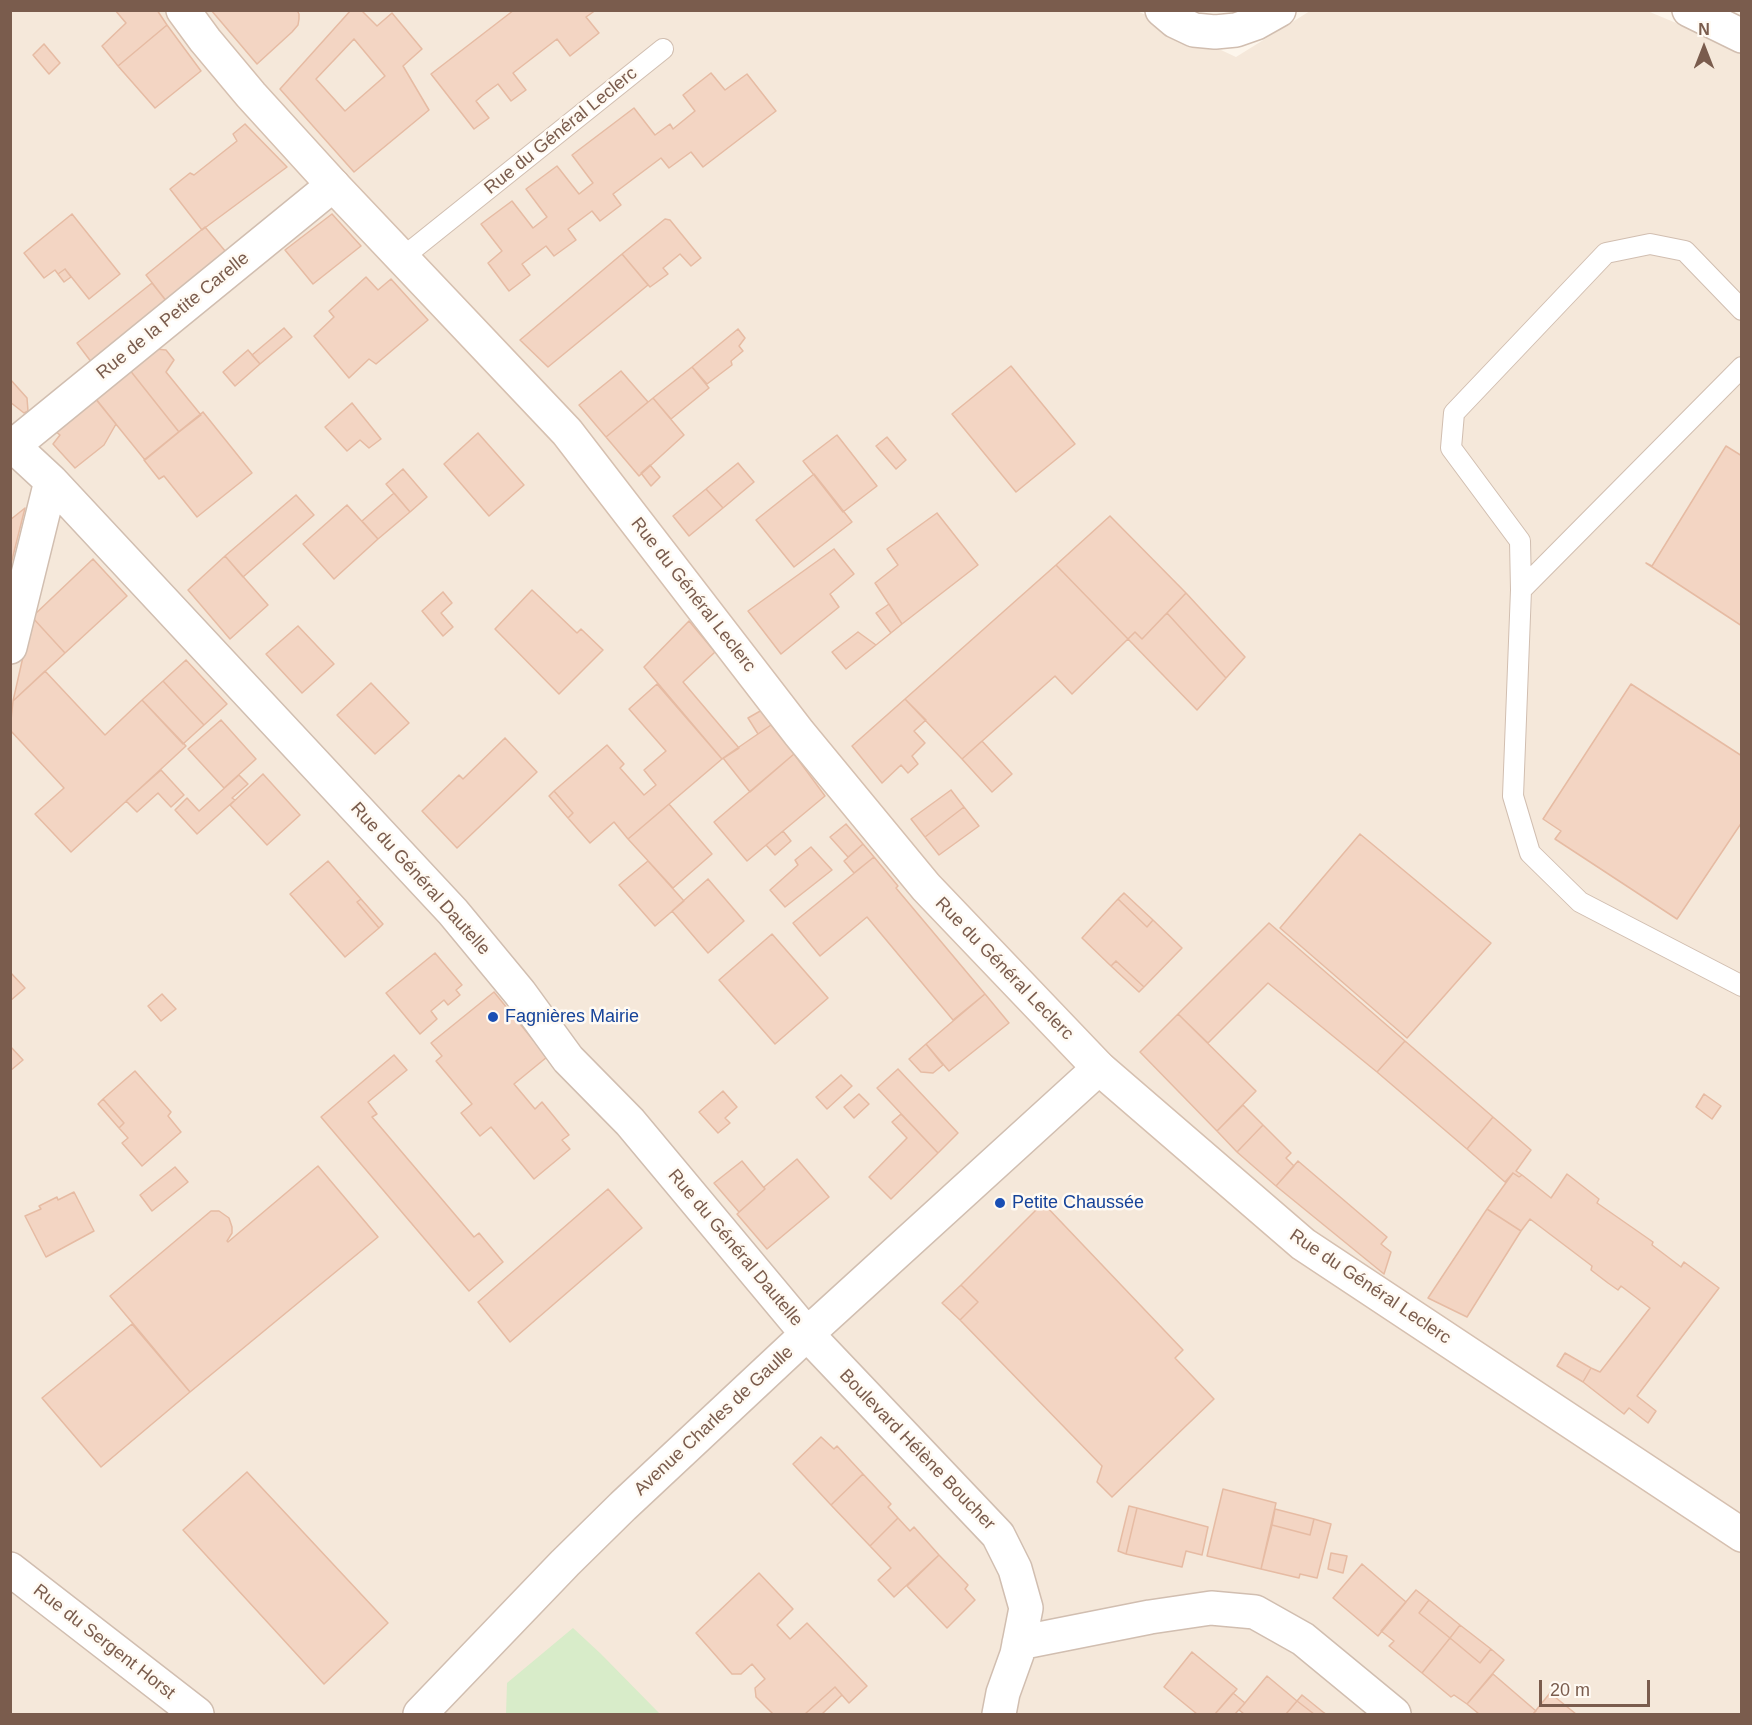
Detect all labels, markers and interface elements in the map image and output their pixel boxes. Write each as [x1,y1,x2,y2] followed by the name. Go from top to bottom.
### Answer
[1674,18,1734,78] north arrow
[1698,21,1710,38] text: N
[480,63,642,199] street label: Rue du Général Leclerc
[92,248,254,384] street label: Rue de la Petite Carelle
[626,513,760,677] street label: Rue du Général Leclerc
[346,798,494,960] street label: Rue du Général Dautelle
[930,893,1078,1045] street label: Rue du Général Leclerc
[505,1006,639,1028] place label: Fagnières Mairie
[486,1010,500,1024] marker: Fagnières Mairie
[663,1165,807,1331] street label: Rue du Général Dautelle
[1012,1192,1144,1214] place label: Petite Chaussée
[993,1196,1007,1210] marker: Petite Chaussée
[1285,1225,1455,1349] street label: Rue du Général Leclerc
[630,1342,798,1500] street label: Avenue Charles de Gaulle
[835,1365,999,1535] street label: Boulevard Hélène Boucher
[29,1580,179,1704] street label: Rue du Sergent Horst
[1542,1668,1653,1706] scale bar
[1550,1680,1590,1700] text: 20 m

